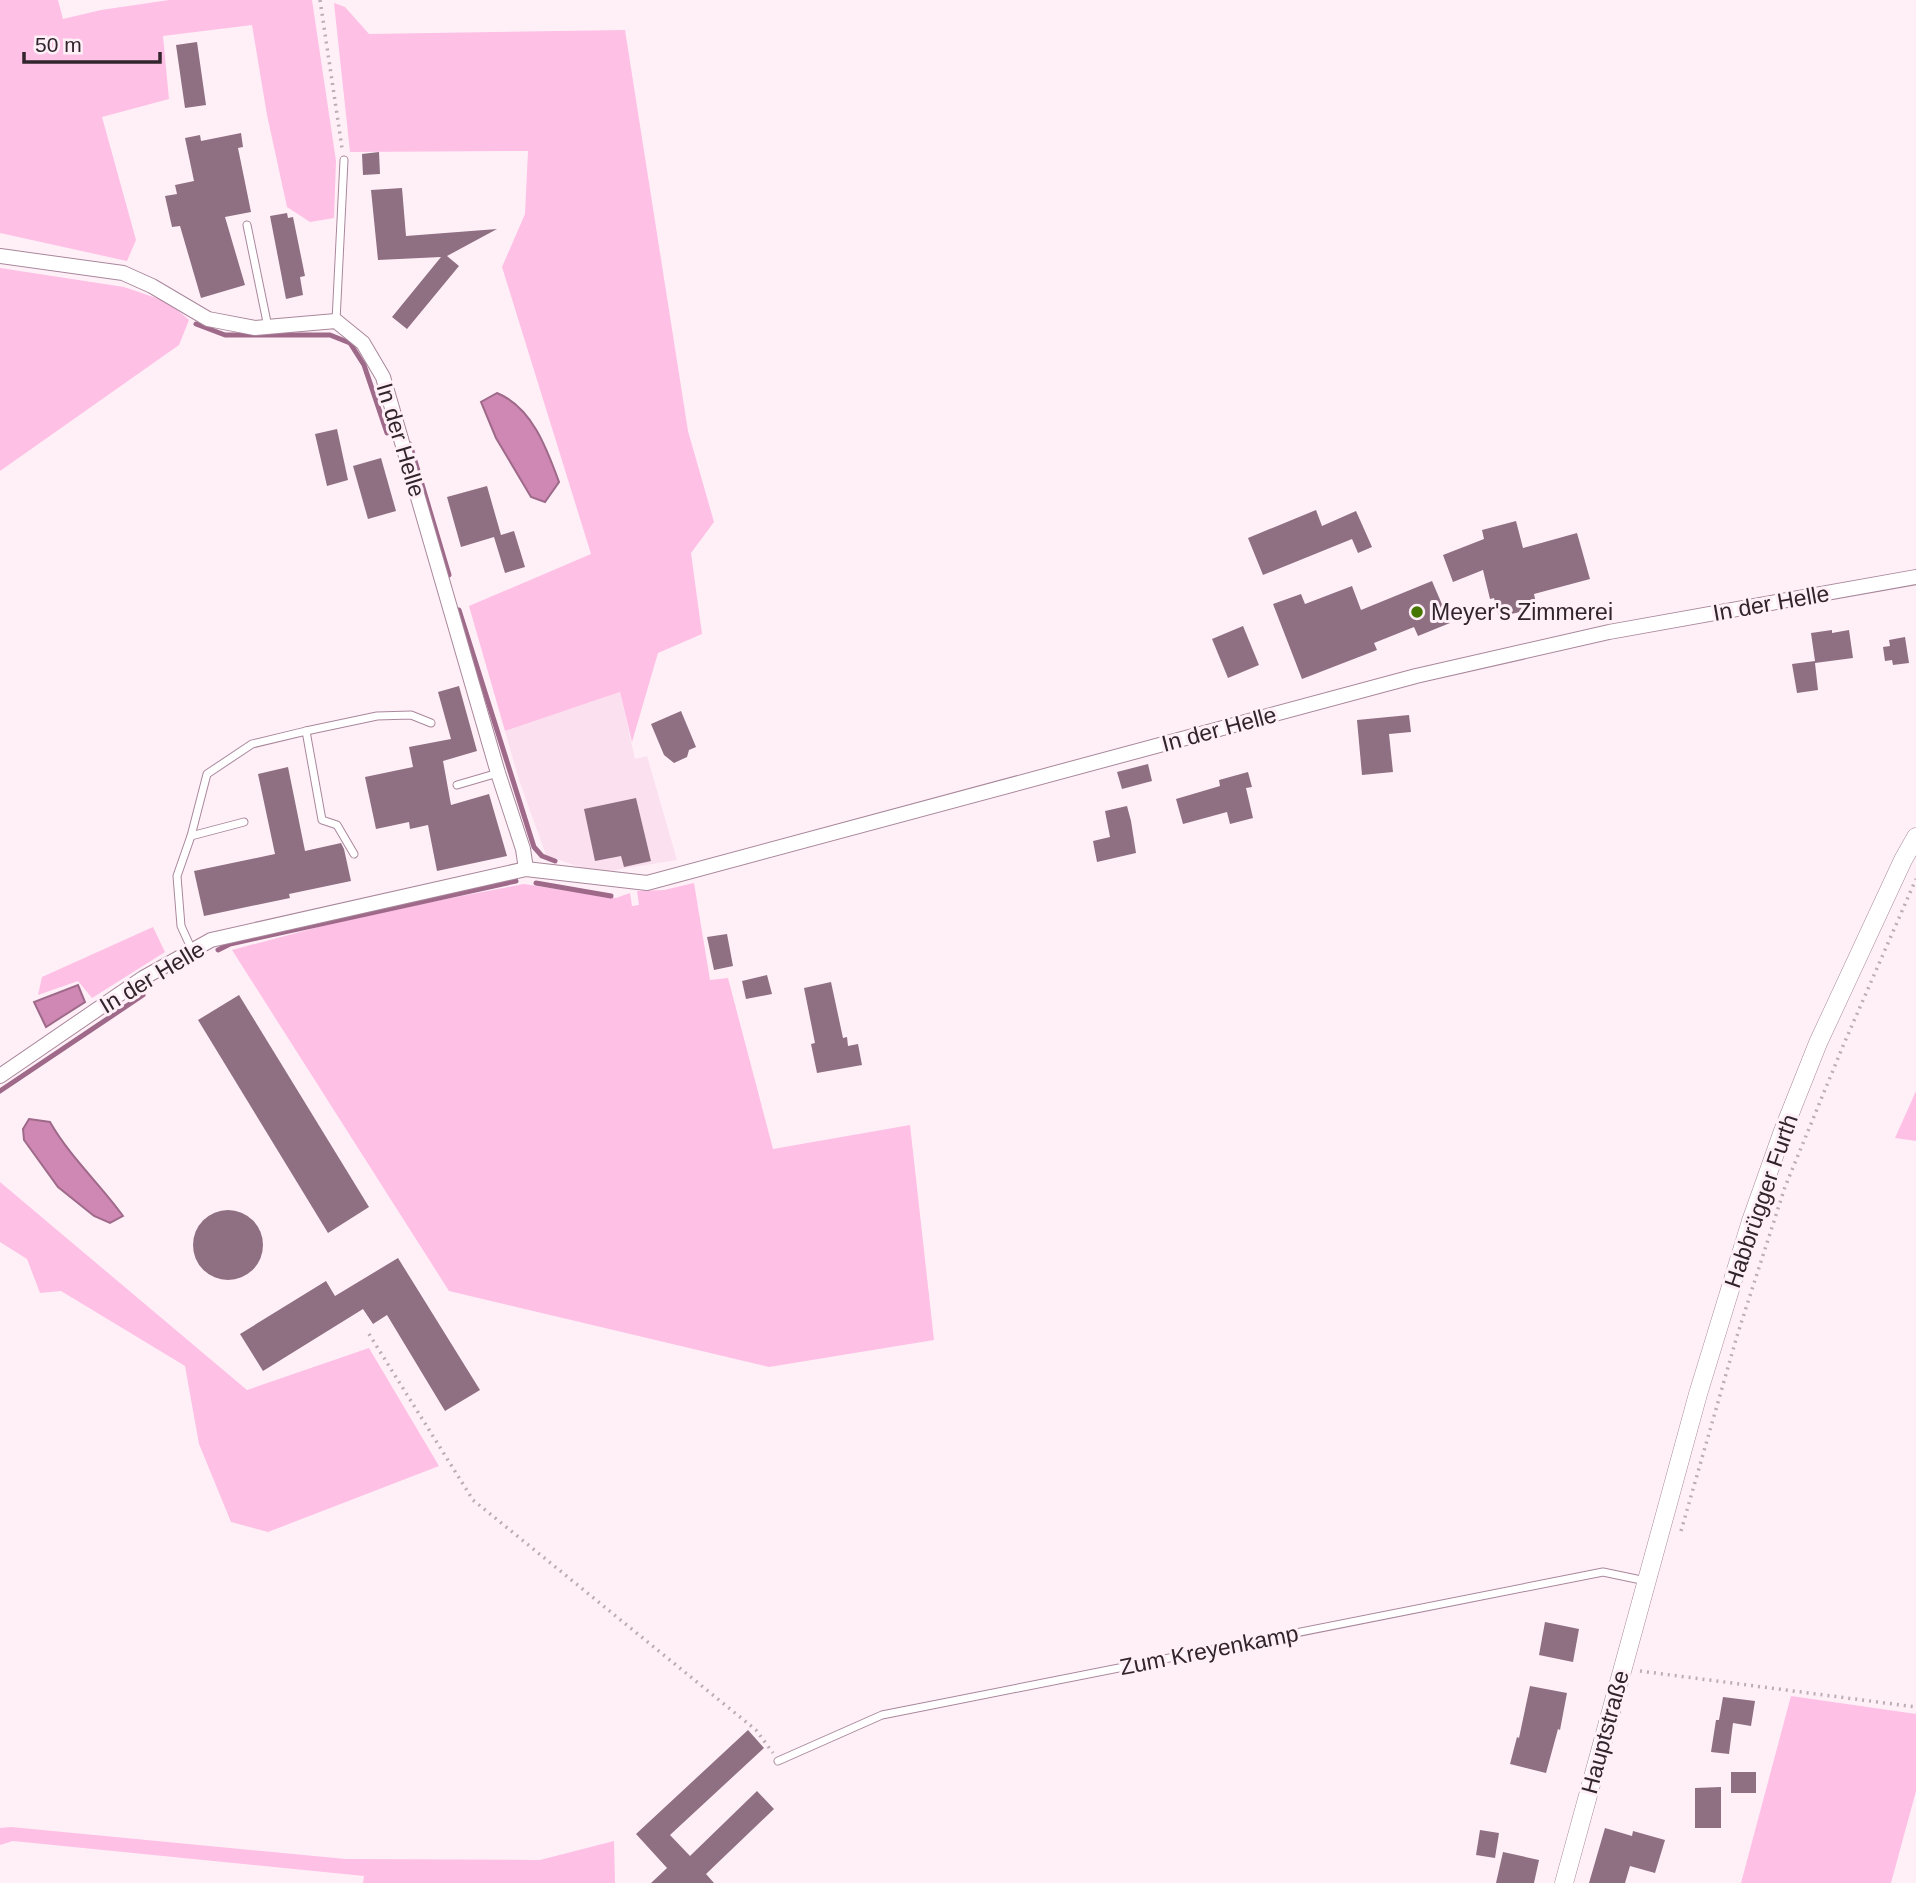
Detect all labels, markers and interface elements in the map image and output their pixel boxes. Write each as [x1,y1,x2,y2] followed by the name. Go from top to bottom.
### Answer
[24,21,161,65] scale bar
[35,33,82,56] text: 50 m
[371,380,431,500] street label: In der Helle
[1711,580,1831,626] street label: In der Helle
[1431,599,1613,625] place label: Meyer's Zimmerei
[1409,604,1425,620] marker: Meyer's Zimmerei
[1159,701,1279,757] street label: In der Helle
[95,936,209,1018] street label: In der Helle
[1719,1111,1803,1291] street label: Habbrügger Furth
[1117,1620,1301,1680] street label: Zum Kreyenkamp
[1576,1668,1634,1796] street label: Hauptstraße

